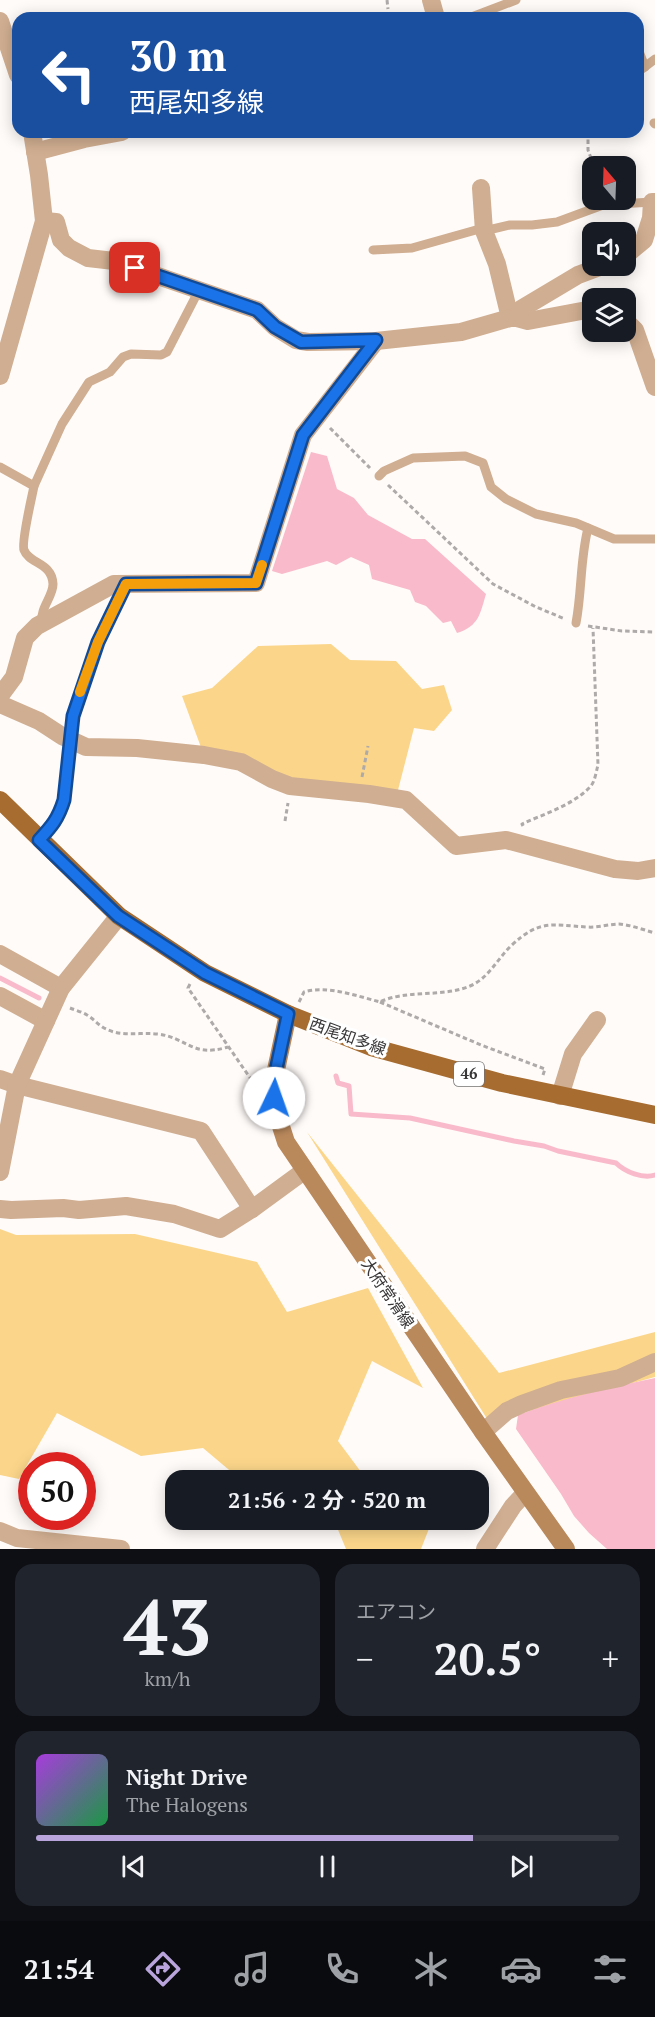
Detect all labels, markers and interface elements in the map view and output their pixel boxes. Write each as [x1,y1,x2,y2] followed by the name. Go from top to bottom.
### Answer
[129,27,227,83] text: 30 m
[30,36,108,114] icon: left
[129,84,264,120] text: 西尾知多線
[582,156,636,210] north arrow
[582,156,636,342] map controls
[582,222,636,276] button: sound
[109,242,160,293] pin
[118,251,151,284] icon: arrive
[582,288,636,342] button: layers
[307,1012,389,1060] street label: 西尾知多線
[454,1062,484,1086] road number: 46
[242,1066,306,1130] position arrow
[357,1254,419,1332] street label: 大府常滑線
[18,1452,96,1530] speed limit sign: 50
[228,1485,426,1514] text: 21:56 · 2 分 · 520 m
[123,1574,212,1677] text: 43
[356,1598,436,1625] text: エアコン
[433,1628,542,1688] text: 20.5°
[356,1637,374,1680] text: −
[601,1637,619,1680] text: +
[144,1665,191,1692] text: km/h
[126,1762,248,1791] text: Night Drive
[126,1791,248,1818] text: The Halogens
[117,1850,150,1883] icon: previous
[311,1850,344,1883] icon: pause
[505,1850,538,1883] icon: next
[142,1948,184,1990] icon: directions
[231,1948,273,1990] icon: music
[321,1948,363,1990] icon: phone
[410,1948,452,1990] icon: climate
[500,1948,542,1990] icon: car
[589,1948,631,1990] icon: filters
[24,1951,94,1987] text: 21:54

